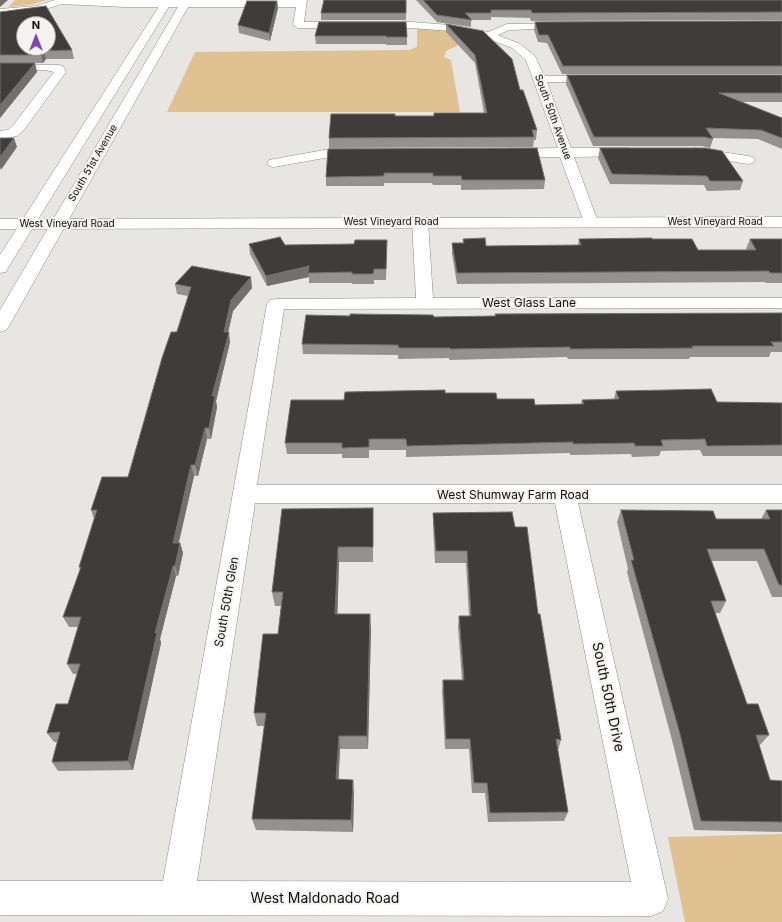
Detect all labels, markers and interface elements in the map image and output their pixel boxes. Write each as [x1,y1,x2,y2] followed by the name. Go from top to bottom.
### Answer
[16,16,56,56] north arrow
[32,18,40,32] text: N
[532,73,574,161] street label: South 50th Avenue
[66,122,120,204] street label: South 51st Avenue
[343,216,439,228] street label: West Vineyard Road
[667,216,763,228] street label: West Vineyard Road
[19,218,115,230] street label: West Vineyard Road
[482,296,576,310] street label: West Glass Lane
[437,488,589,502] street label: West Shumway Farm Road
[212,556,242,648] street label: South 50th Glen
[588,641,628,753] street label: South 50th Drive
[251,891,399,907] street label: West Maldonado Road

